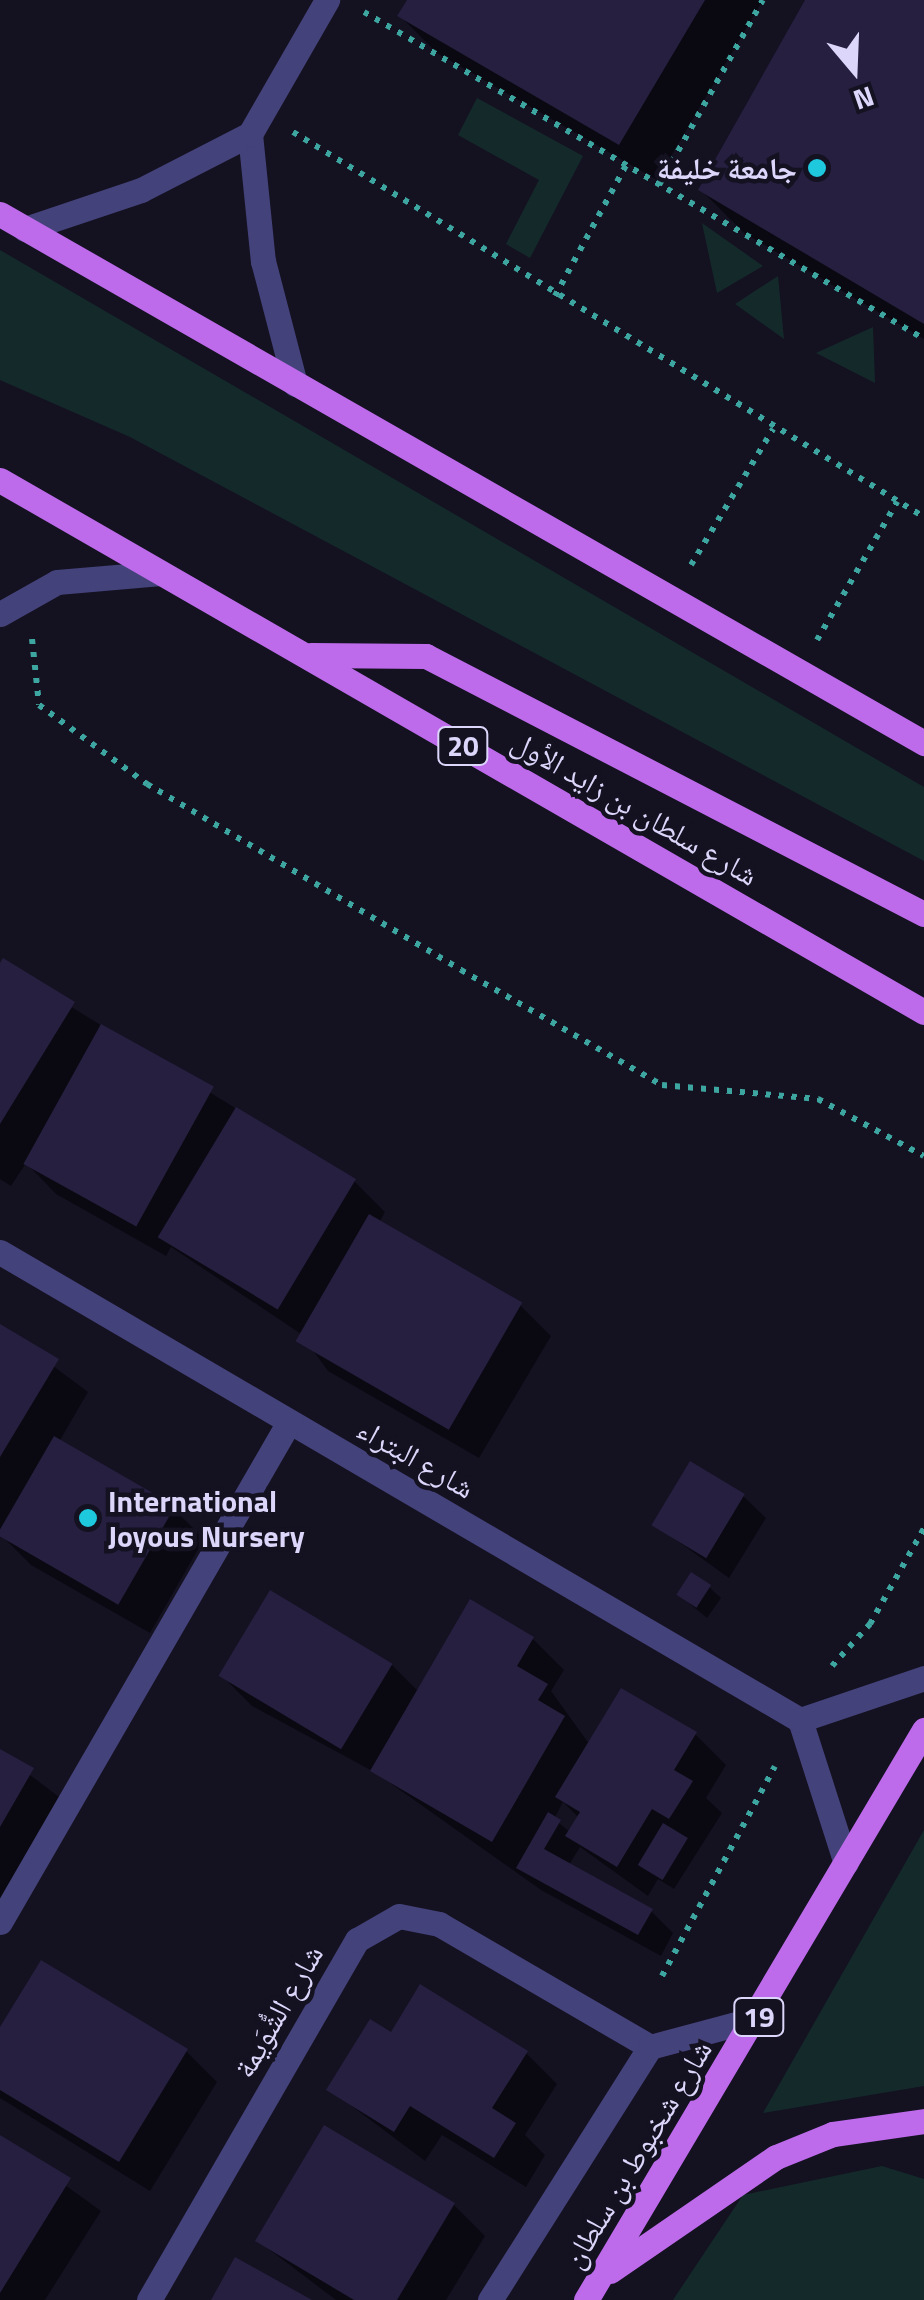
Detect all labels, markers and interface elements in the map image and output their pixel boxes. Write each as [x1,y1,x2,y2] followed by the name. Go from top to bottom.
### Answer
[804,20,904,120] north arrow
[848,75,880,122] text: N
[657,150,797,186] place label: جامعة خليفة
[806,157,828,179] marker: جامعة خليفة
[436,723,490,769] road number: 20
[506,723,764,893] street label: شارع سلطان بن زايد الأول
[351,1410,481,1506] street label: شارع البتراء
[108,1483,305,1554] place label: International Joyous Nursery
[77,1507,99,1529] marker: International Joyous Nursery
[226,1938,330,2084] street label: شارع الشُّوَيمة
[732,1994,786,2040] road number: 19
[555,2034,719,2274] street label: شارع شخبوط بن سلطان

